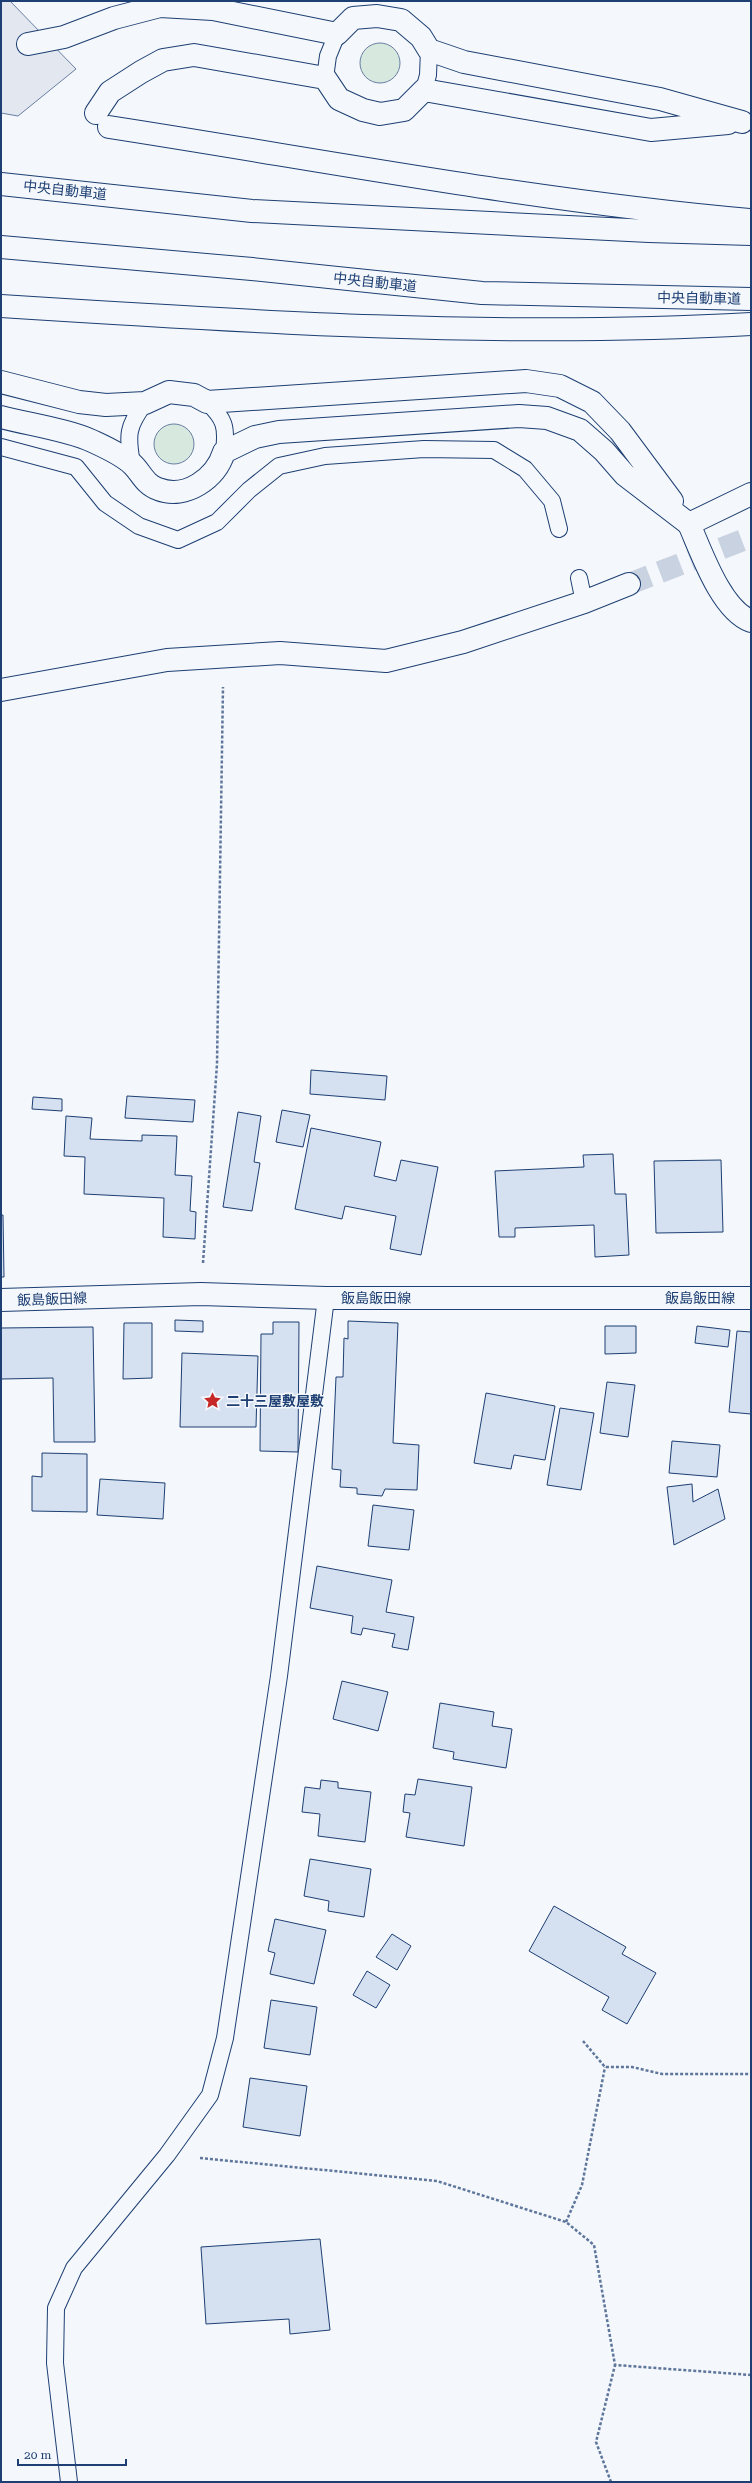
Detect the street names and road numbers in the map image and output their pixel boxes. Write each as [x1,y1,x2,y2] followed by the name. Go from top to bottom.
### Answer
[22,178,108,202] street label: 中央自動車道
[332,270,418,294] street label: 中央自動車道
[657,289,741,307] street label: 中央自動車道
[17,1290,87,1308] street label: 飯島飯田線
[341,1290,411,1306] street label: 飯島飯田線
[665,1290,735,1306] street label: 飯島飯田線

